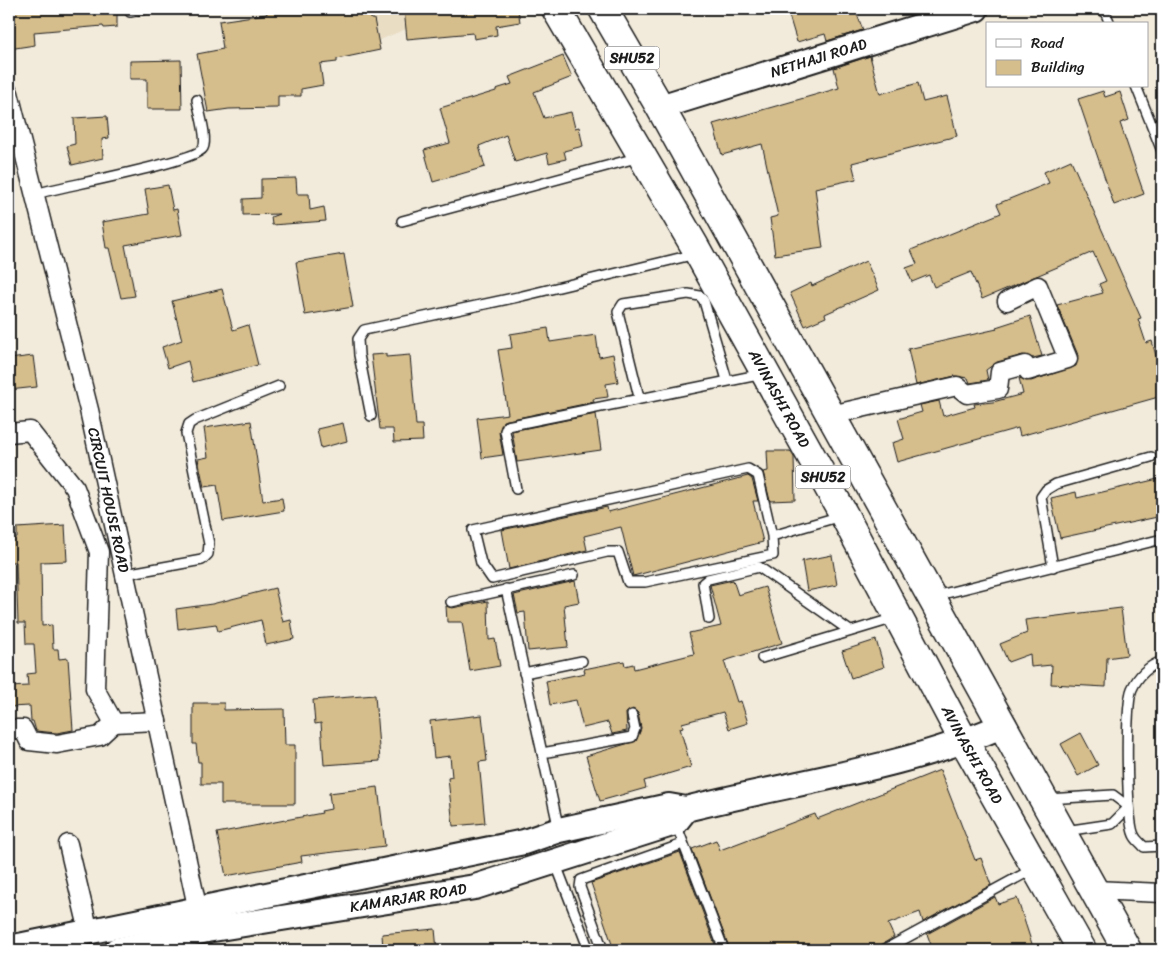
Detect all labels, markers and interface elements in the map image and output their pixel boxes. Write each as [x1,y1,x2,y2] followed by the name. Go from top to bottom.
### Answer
[986,22,1148,88] legend
[1031,30,1064,56] text: Road
[767,31,870,85] street label: NETHAJI ROAD
[604,46,660,70] road number: SHU52
[1031,54,1085,80] text: Building
[741,343,817,453] street label: AVINASHI ROAD
[80,425,137,575] street label: CIRCUIT HOUSE ROAD
[796,466,850,488] road number: SHU52
[934,700,1010,809] street label: AVINASHI ROAD
[348,876,468,920] street label: KAMARJAR ROAD

